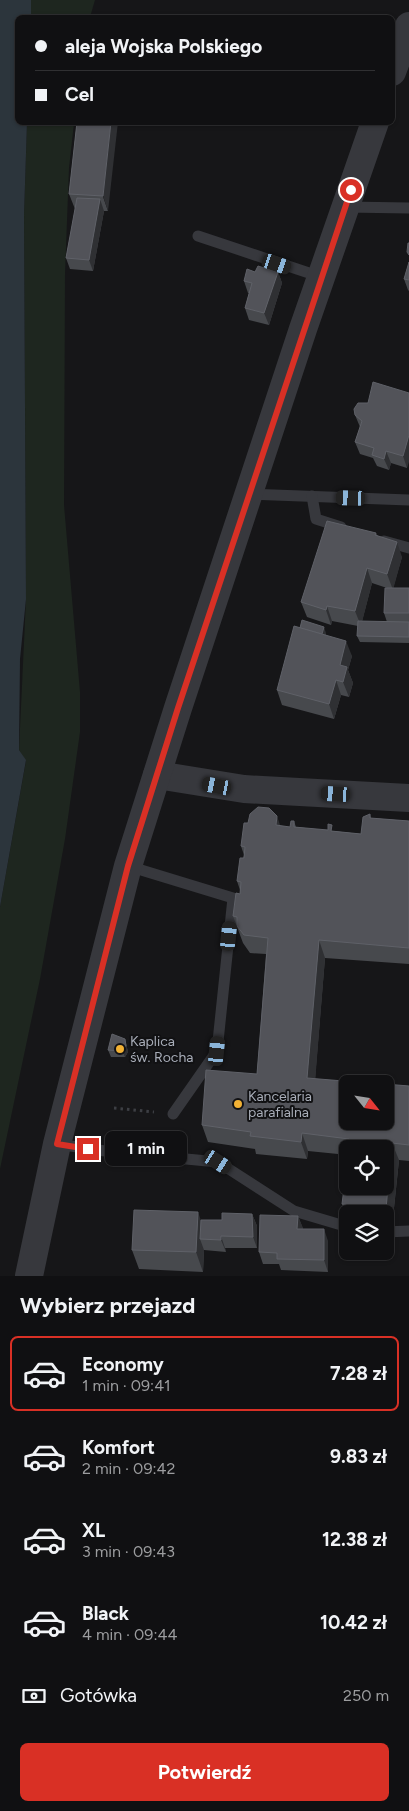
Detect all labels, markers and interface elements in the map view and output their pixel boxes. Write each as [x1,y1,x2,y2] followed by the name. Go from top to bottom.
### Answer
[65,35,262,58] text: aleja Wojska Polskiego
[65,83,94,106] text: Cel
[340,179,362,201] route start
[260,252,293,276] car
[335,490,366,506] car
[200,776,233,796] car
[320,786,351,802] car
[219,920,238,952] car
[130,1033,193,1066] place label: Kaplica św. Rocha
[207,1035,226,1067] car
[114,1043,126,1055] marker: Kaplica św. Rocha
[339,1075,394,1130] north arrow
[339,1075,394,1260] map controls
[248,1088,312,1121] place label: Kancelaria parafialna
[232,1098,244,1110] marker: Kancelaria parafialna
[106,1132,188,1166] callout: 1 min
[77,1138,99,1160] route end
[127,1139,165,1158] text: 1 min
[339,1140,394,1195] button: locate
[201,1148,234,1176] car
[339,1205,394,1260] button: layers
[20,1292,195,1319] text: Wybierz przejazd
[22,1351,67,1396] icon: car
[82,1353,164,1376] text: Economy
[330,1362,387,1385] text: 7.28 zł
[82,1376,171,1395] text: 1 min · 09:41
[22,1434,67,1479] icon: car
[82,1436,155,1459] text: Komfort
[330,1445,387,1468] text: 9.83 zł
[82,1459,175,1478] text: 2 min · 09:42
[22,1517,67,1562] icon: car
[82,1519,105,1542] text: XL
[322,1528,387,1551] text: 12.38 zł
[82,1542,175,1561] text: 3 min · 09:43
[22,1600,67,1645] icon: car
[82,1602,129,1625] text: Black
[320,1611,387,1634] text: 10.42 zł
[82,1625,177,1644] text: 4 min · 09:44
[20,1682,48,1710] icon: cash
[60,1684,137,1707] text: Gotówka
[343,1686,389,1705] text: 250 m
[20,1743,389,1801] button: Potwierdź

